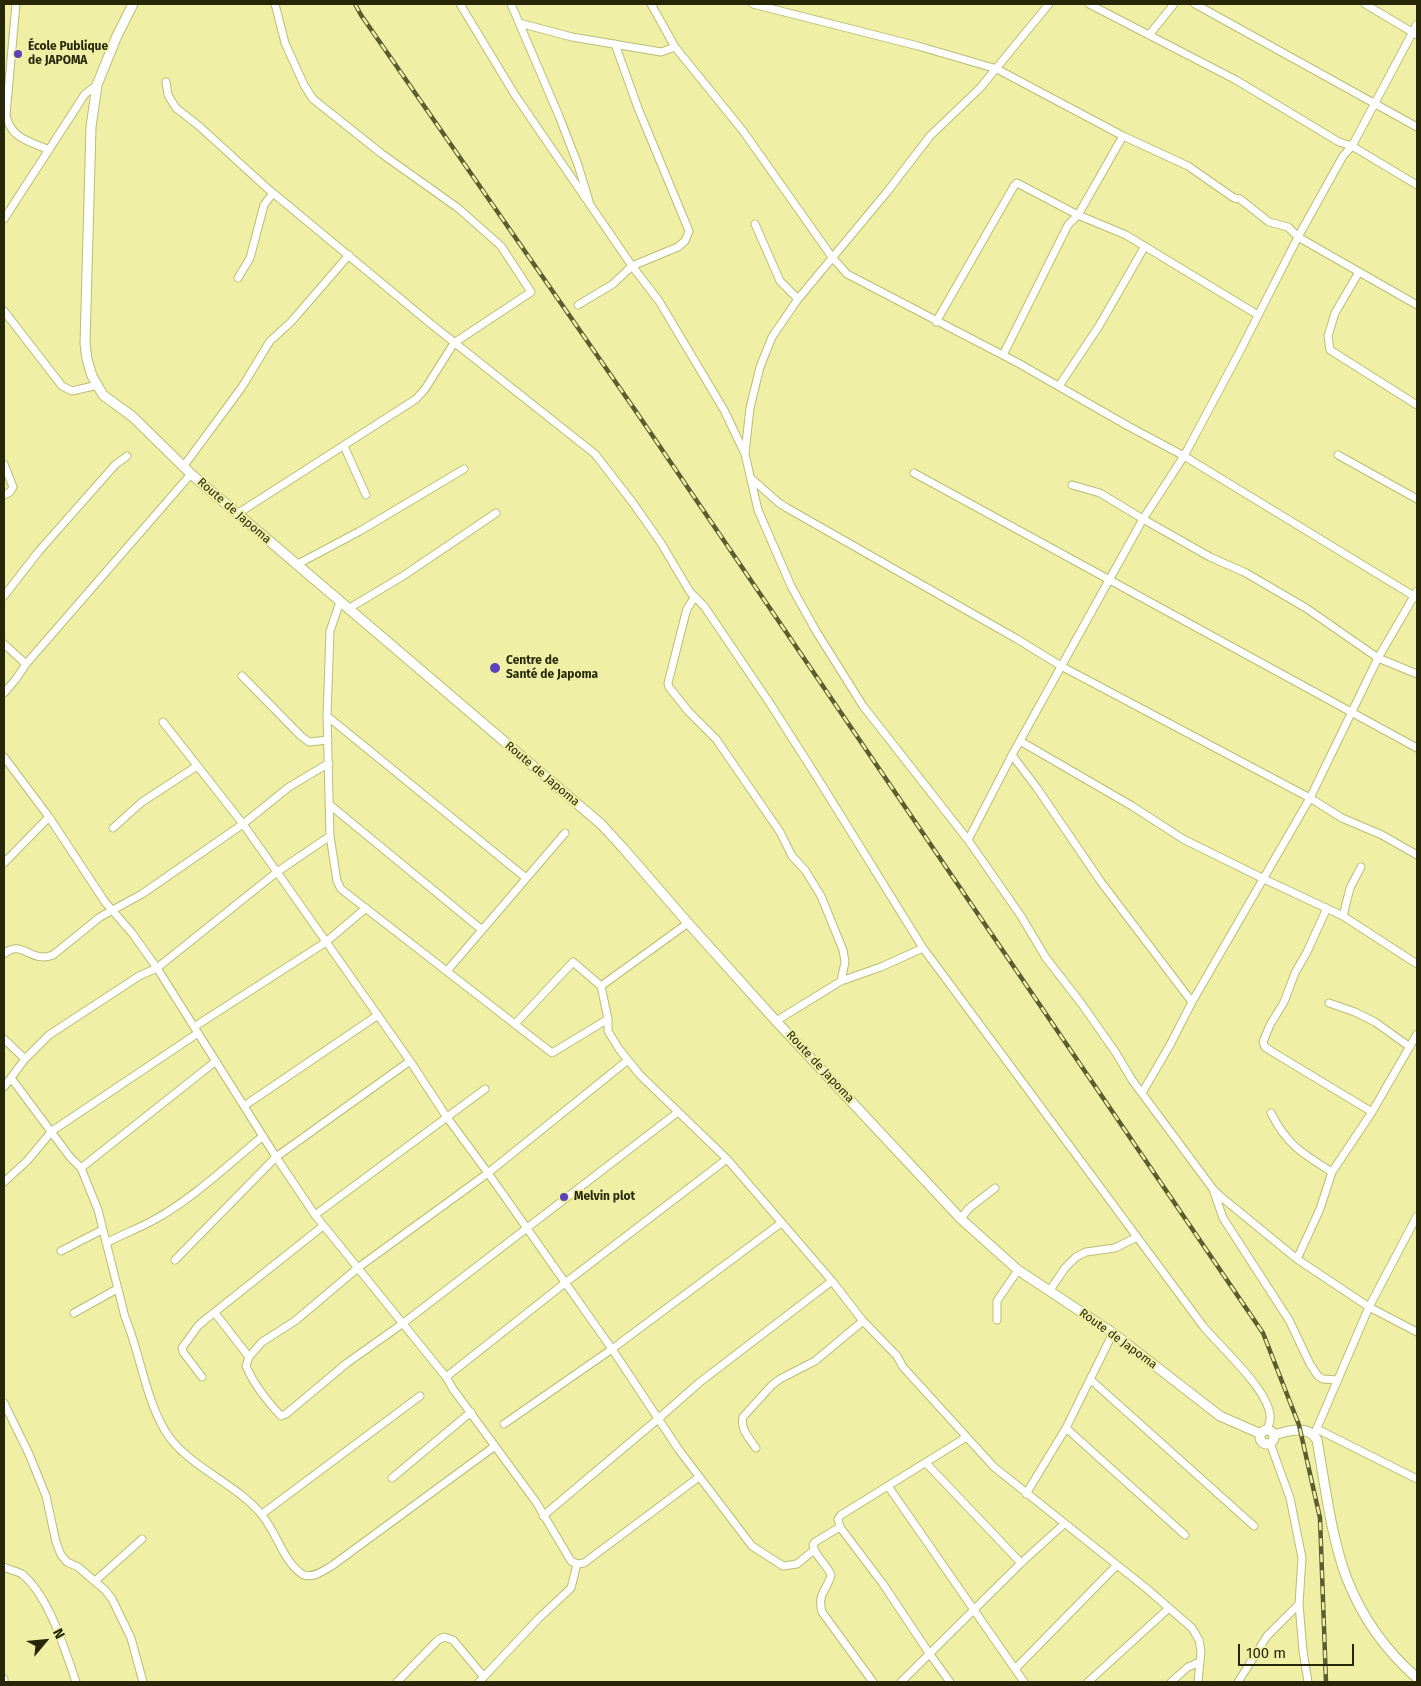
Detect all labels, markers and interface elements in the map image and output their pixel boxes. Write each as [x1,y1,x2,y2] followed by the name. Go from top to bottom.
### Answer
[28,40,108,68] place label: École Publique de JAPOMA
[12,48,24,60] marker: École Publique de JAPOMA
[194,475,274,547] street label: Route de Japoma
[506,654,598,682] place label: Centre de Santé de Japoma
[488,661,502,675] marker: Centre de Santé de Japoma
[502,739,582,809] street label: Route de Japoma
[783,1028,857,1106] street label: Route de Japoma
[574,1190,635,1204] place label: Melvin plot
[558,1191,570,1203] marker: Melvin plot
[1076,1306,1160,1372] street label: Route de Japoma
[20,1616,70,1666] north arrow
[49,1626,68,1642] text: N
[1241,1634,1357,1666] scale bar
[1246,1644,1286,1662] text: 100 m

